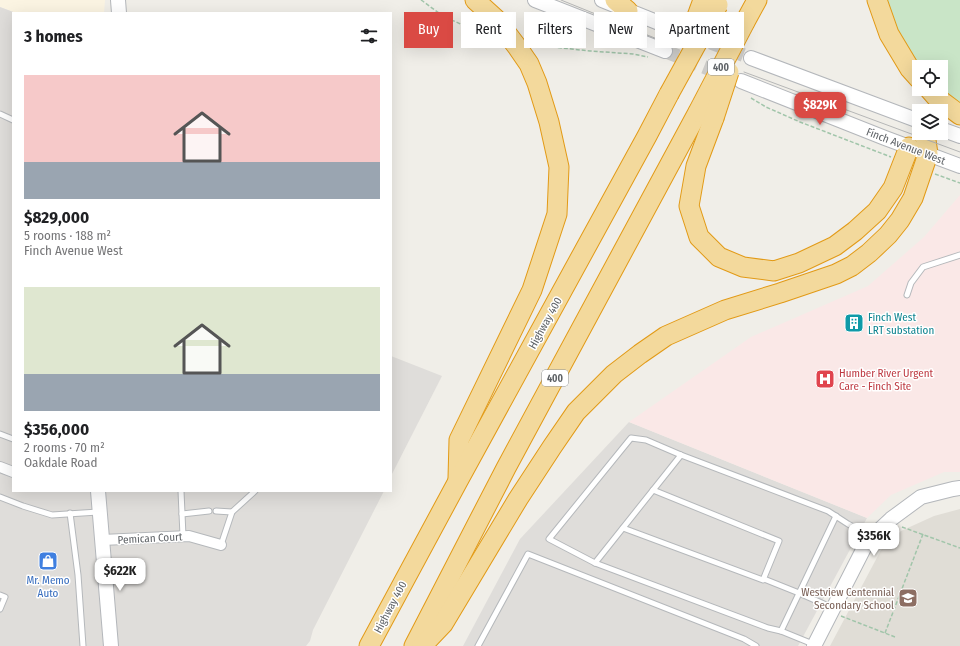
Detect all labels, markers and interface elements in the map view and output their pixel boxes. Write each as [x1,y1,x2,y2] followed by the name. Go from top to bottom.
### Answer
[404,12,453,48] chip: Buy
[461,12,516,48] chip: Rent
[524,12,586,48] chip: Filters
[594,12,647,48] chip: New
[655,12,744,48] chip: Apartment
[358,25,380,47] icon: filters
[24,26,83,47] text: 3 homes
[708,59,734,75] road number: 400
[912,60,948,140] map controls
[912,60,948,96] button: locate
[792,92,848,126] pin: $829K
[803,97,837,112] text: $829K
[166,101,238,173] icon: home
[912,104,948,140] button: layers
[864,125,948,168] street label: Finch Avenue West
[24,207,89,228] text: $829,000
[24,228,111,243] text: 5 rooms · 188 m²
[24,243,123,258] text: Finch Avenue West
[526,295,565,351] street label: Highway 400
[868,311,934,337] place label: Finch West LRT substation
[843,312,865,334] building icon: Finch West LRT substation
[166,313,238,385] icon: home
[839,367,933,393] place label: Humber River Urgent Care - Finch Site
[814,368,836,390] hospital icon: Humber River Urgent Care - Finch Site
[542,370,568,386] road number: 400
[24,419,89,440] text: $356,000
[24,440,105,455] text: 2 rooms · 70 m²
[24,455,97,470] text: Oakdale Road
[846,523,902,557] pin: $356K
[857,528,891,543] text: $356K
[117,530,183,547] street label: Pemican Court
[37,550,59,572] shop icon: Mr. Memo Auto
[92,558,148,592] pin: $622K
[104,563,136,578] text: $622K
[26,574,70,600] place label: Mr. Memo Auto
[371,579,410,635] street label: Highway 400
[801,586,894,612] place label: Westview Centennial Secondary School
[897,587,919,609] school or university icon: Westview Centennial Secondary School

